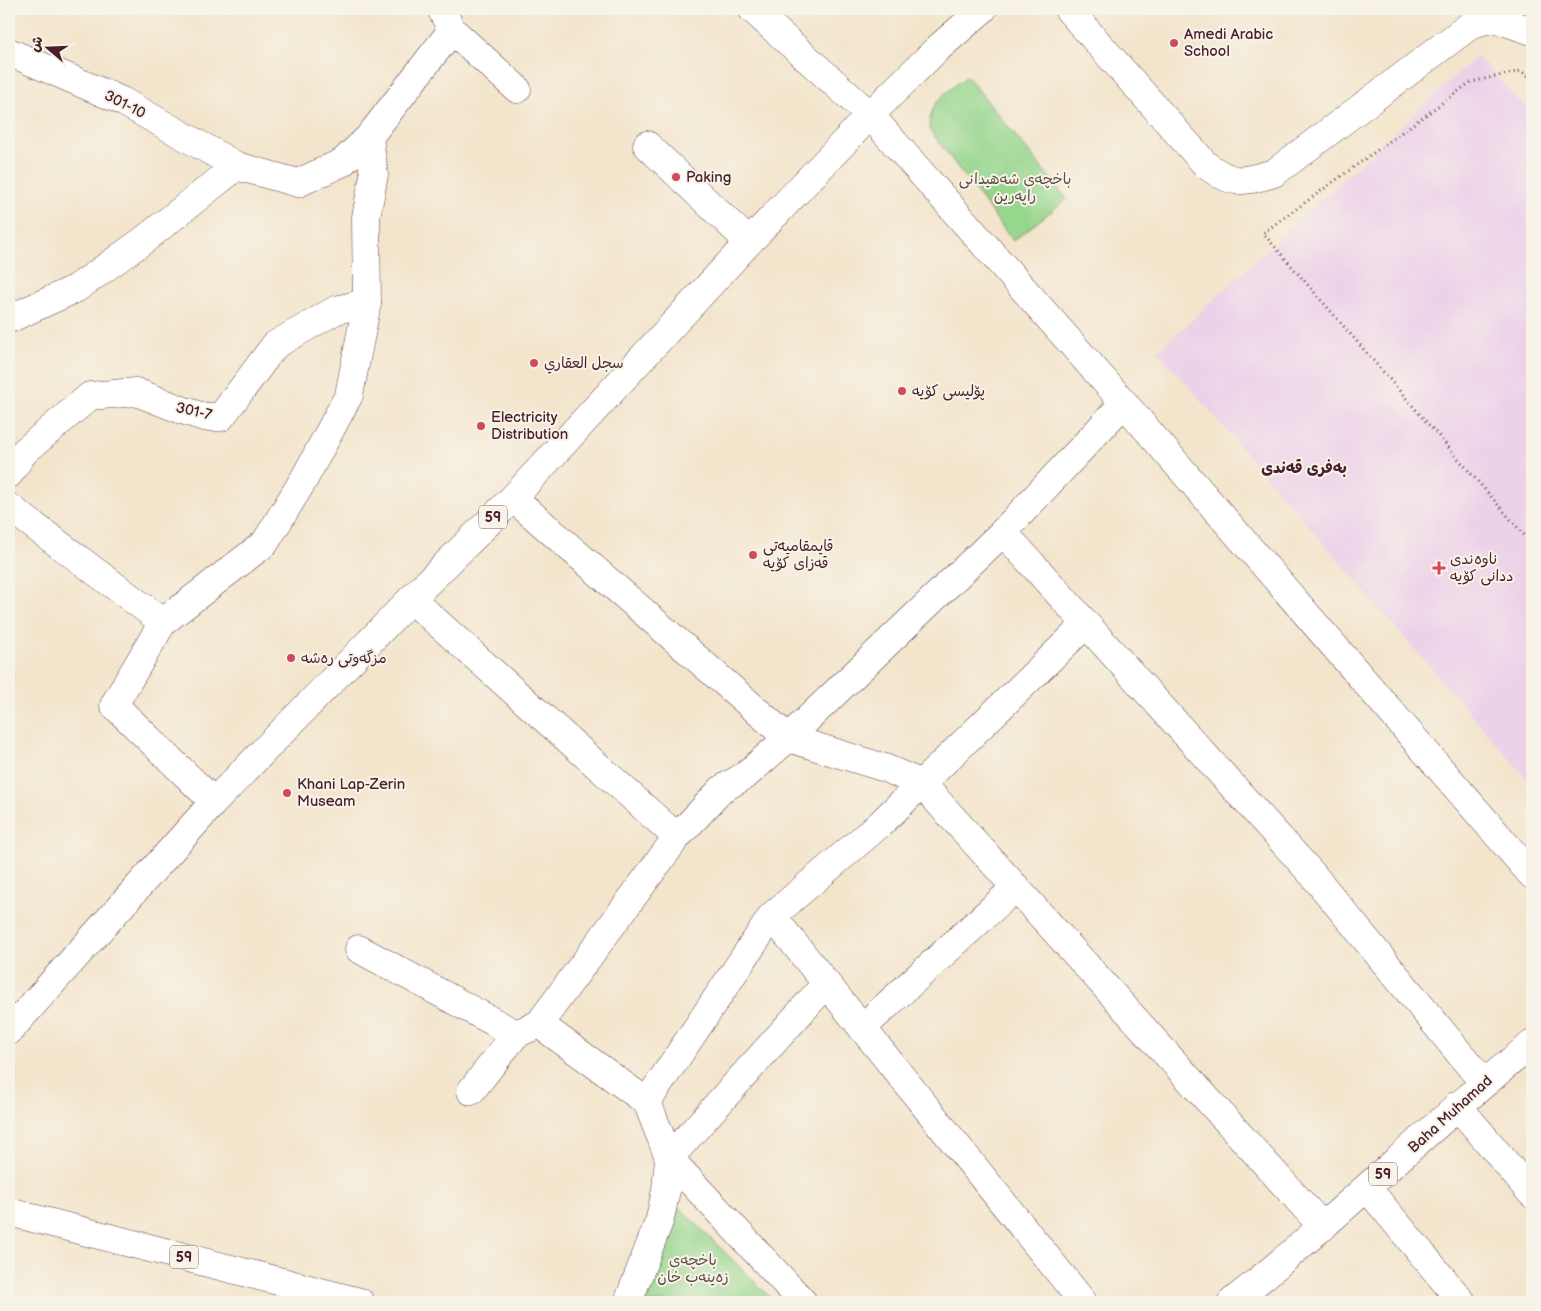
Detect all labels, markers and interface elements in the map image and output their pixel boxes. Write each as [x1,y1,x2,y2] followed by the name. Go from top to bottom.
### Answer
[22,22,72,72] north arrow
[1184,25,1273,61] place label: Amedi Arabic School
[26,34,47,54] text: ش
[1168,37,1180,49] marker: Amedi Arabic School
[101,86,149,123] street label: 301-10
[686,168,731,187] place label: Paking
[959,170,1071,206] park label: باخچه‌ی شه‌هیدانی راپه‌رین
[670,171,682,183] marker: Paking
[544,354,624,374] place label: سجل العقاري
[528,357,540,369] marker: سجل العقاري
[912,382,985,401] place label: پۆلیسی كۆیه‌
[896,385,908,397] marker: پۆلیسی كۆیه‌
[174,398,215,425] street label: 301-7
[491,408,568,444] place label: Electricity Distribution
[475,420,487,432] marker: Electricity Distribution
[1261,459,1347,478] district label: بەفری قەندی
[479,506,507,528] road number: 59
[763,537,834,573] place label: قایمقامیه‌تی قه‌زای كۆیه‌
[747,549,759,561] marker: قایمقامیه‌تی قه‌زای كۆیه‌
[1450,550,1514,586] place label: ناوەندی ددانی کۆیە
[1432,561,1446,575] marker: ناوەندی ددانی کۆیە
[301,649,387,668] place label: مزگەوتی رەشە
[285,652,297,664] marker: مزگەوتی رەشە
[297,775,405,811] place label: Khani Lap-Zerin Museam
[281,787,293,799] marker: Khani Lap-Zerin Museam
[1404,1071,1497,1157] street label: Baha Muhamad
[1369,1162,1397,1186] road number: 59
[170,1246,198,1268] road number: 59
[657,1251,729,1287] park label: باخچه‌ی زه‌ینه‌ب خان

